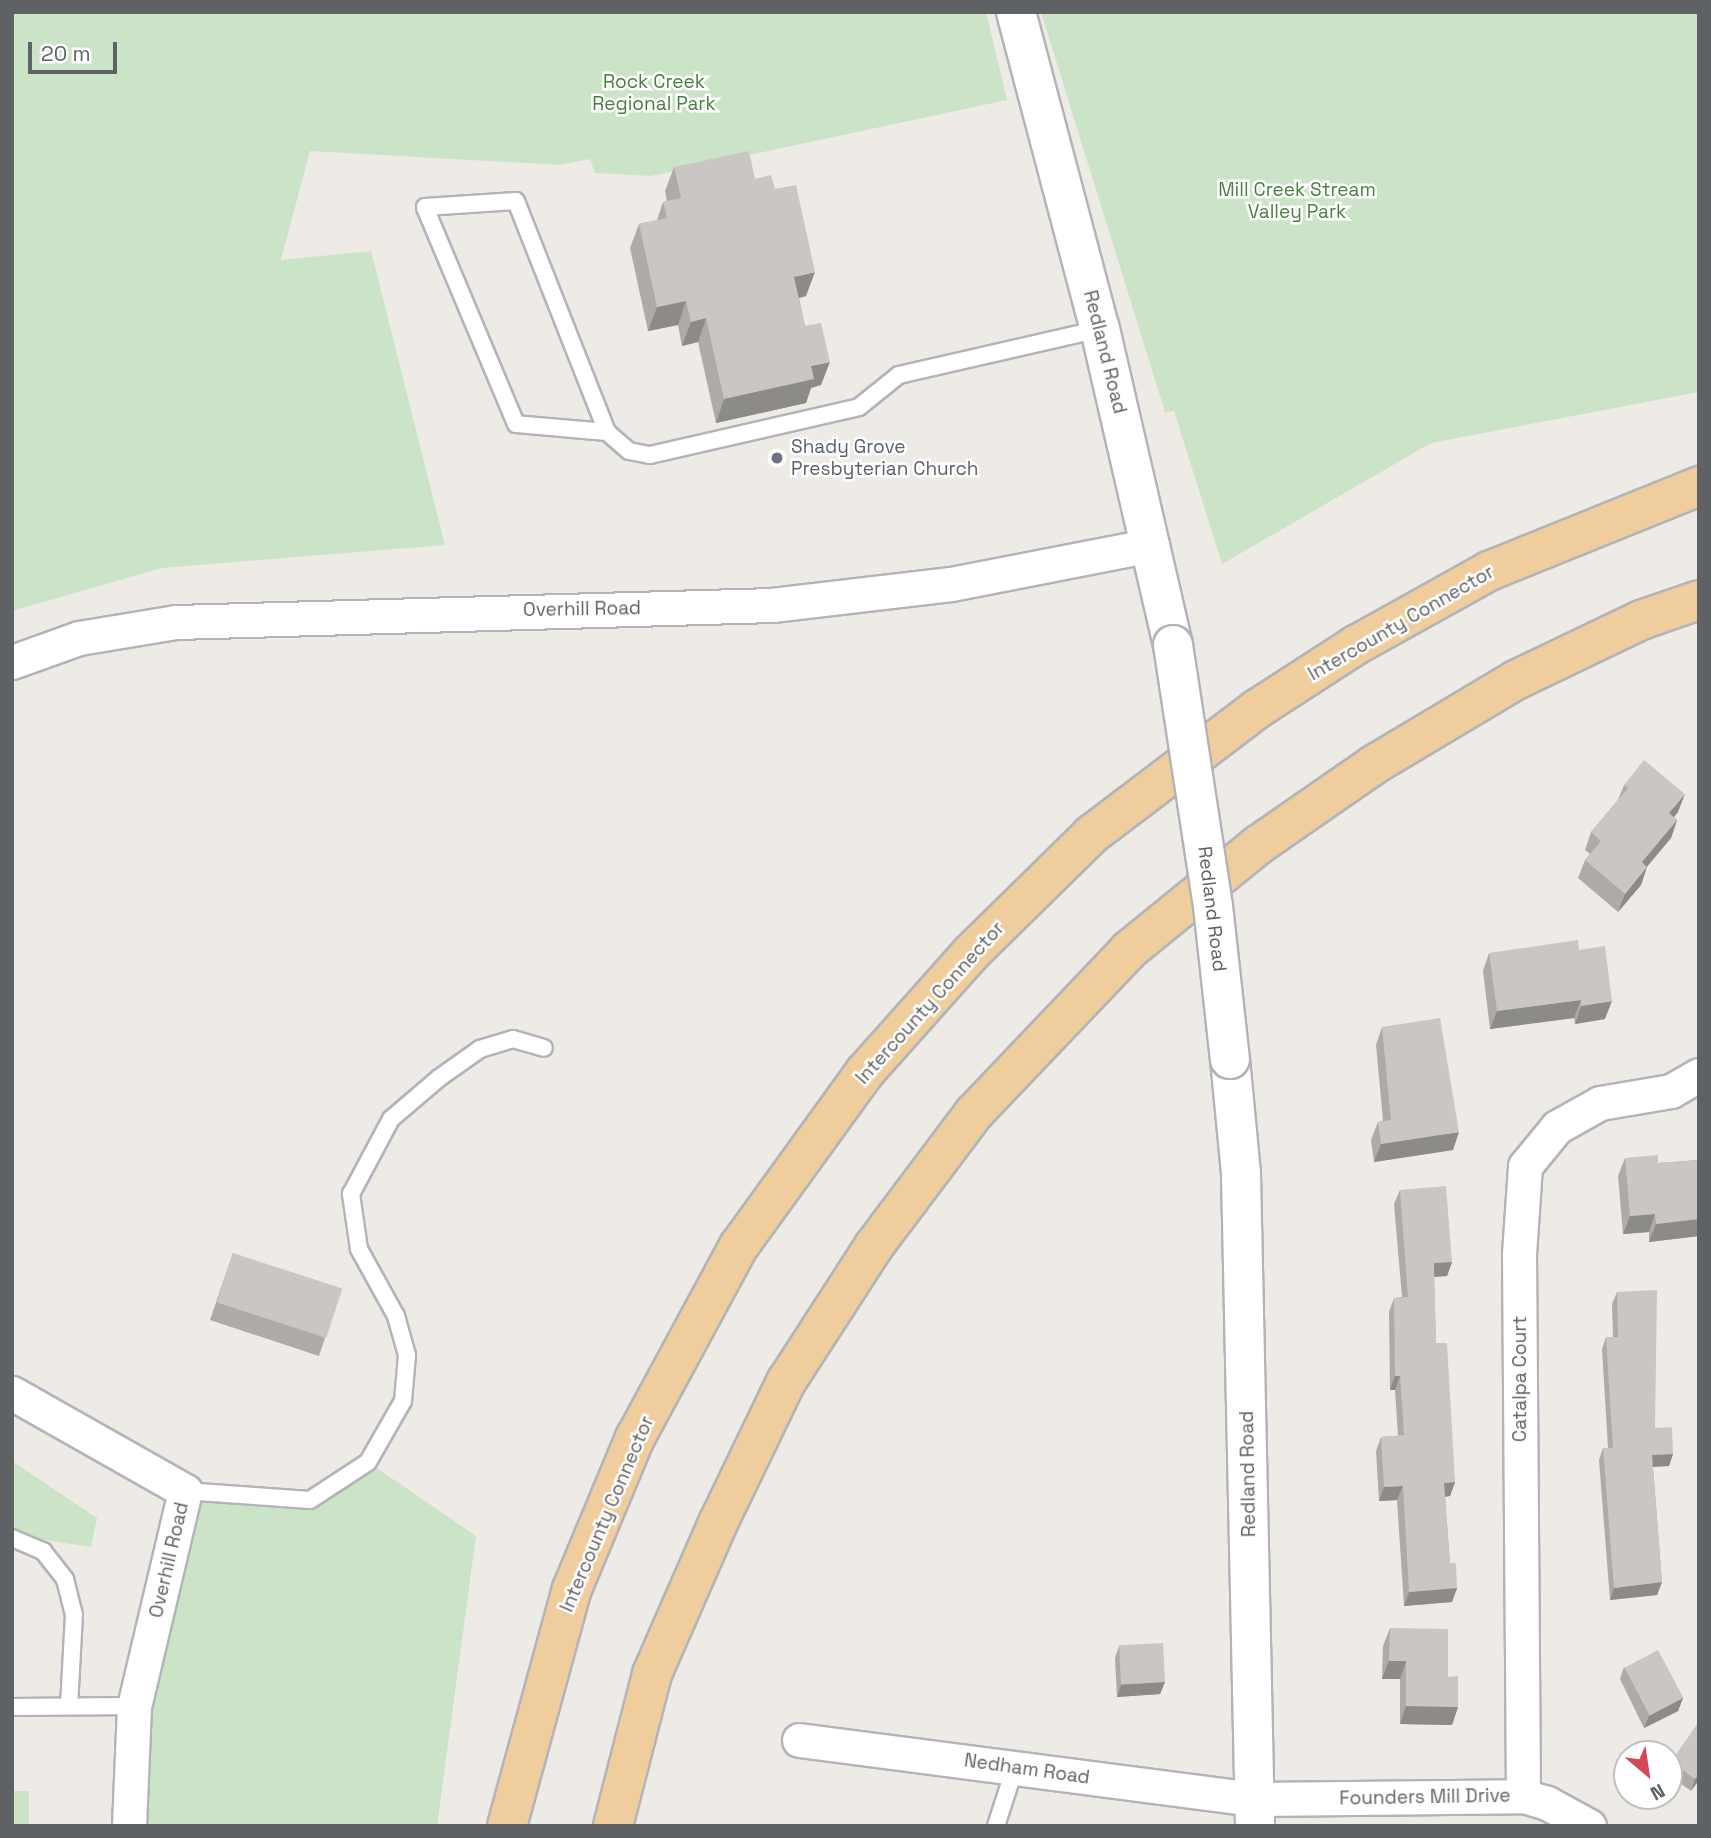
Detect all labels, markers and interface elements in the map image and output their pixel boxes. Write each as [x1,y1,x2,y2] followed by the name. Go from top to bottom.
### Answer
[32,28,121,72] scale bar
[41,40,91,67] text: 20 m
[592,71,716,115] park label: Rock Creek Regional Park
[1218,179,1376,223] park label: Mill Creek Stream Valley Park
[1079,288,1131,416] street label: Redland Road
[791,436,978,480] place label: Shady Grove Presbyterian Church
[769,450,785,466] marker: Shady Grove Presbyterian Church
[1304,560,1498,686] street label: Intercounty Connector
[523,597,641,621] street label: Overhill Road
[1193,845,1231,973] street label: Redland Road
[851,917,1009,1089] street label: Intercounty Connector
[1509,1316,1531,1442] street label: Catalpa Court
[1235,1411,1261,1537] street label: Redland Road
[555,1413,659,1615] street label: Intercounty Connector
[145,1500,193,1620] street label: Overhill Road
[1613,1740,1683,1810] north arrow
[963,1749,1091,1789] street label: Nedham Road
[1646,1778,1669,1806] text: N
[1339,1784,1511,1810] street label: Founders Mill Drive

